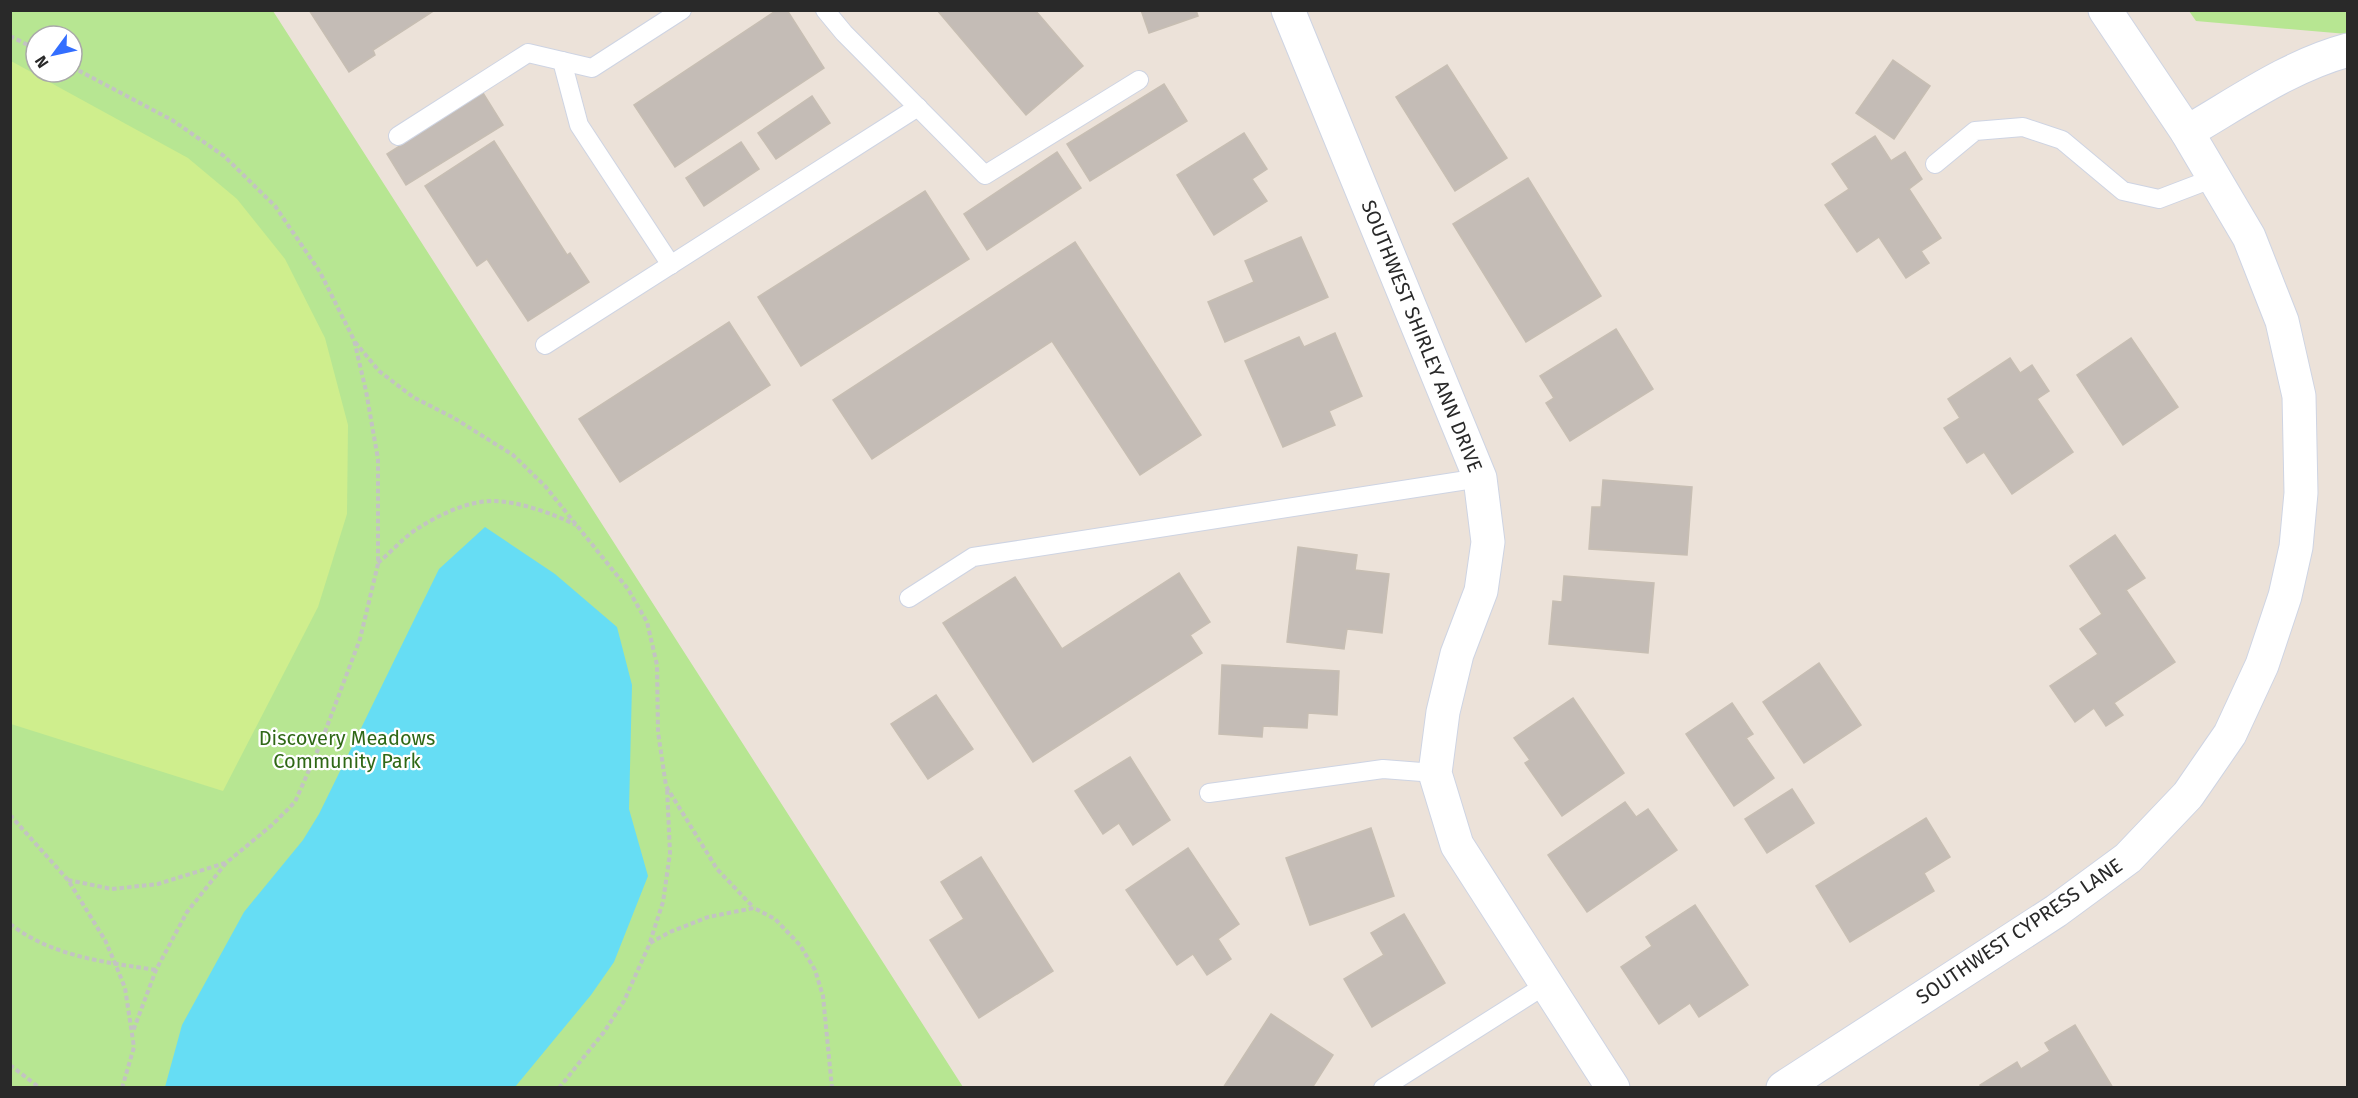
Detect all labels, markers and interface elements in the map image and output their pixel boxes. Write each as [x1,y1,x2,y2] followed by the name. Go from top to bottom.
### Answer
[24,24,84,84] north arrow
[31,52,53,72] text: N
[1356,197,1488,475] street label: SOUTHWEST SHIRLEY ANN DRIVE
[259,726,435,773] park label: Discovery Meadows Community Park
[1911,853,2127,1009] street label: SOUTHWEST CYPRESS LANE

